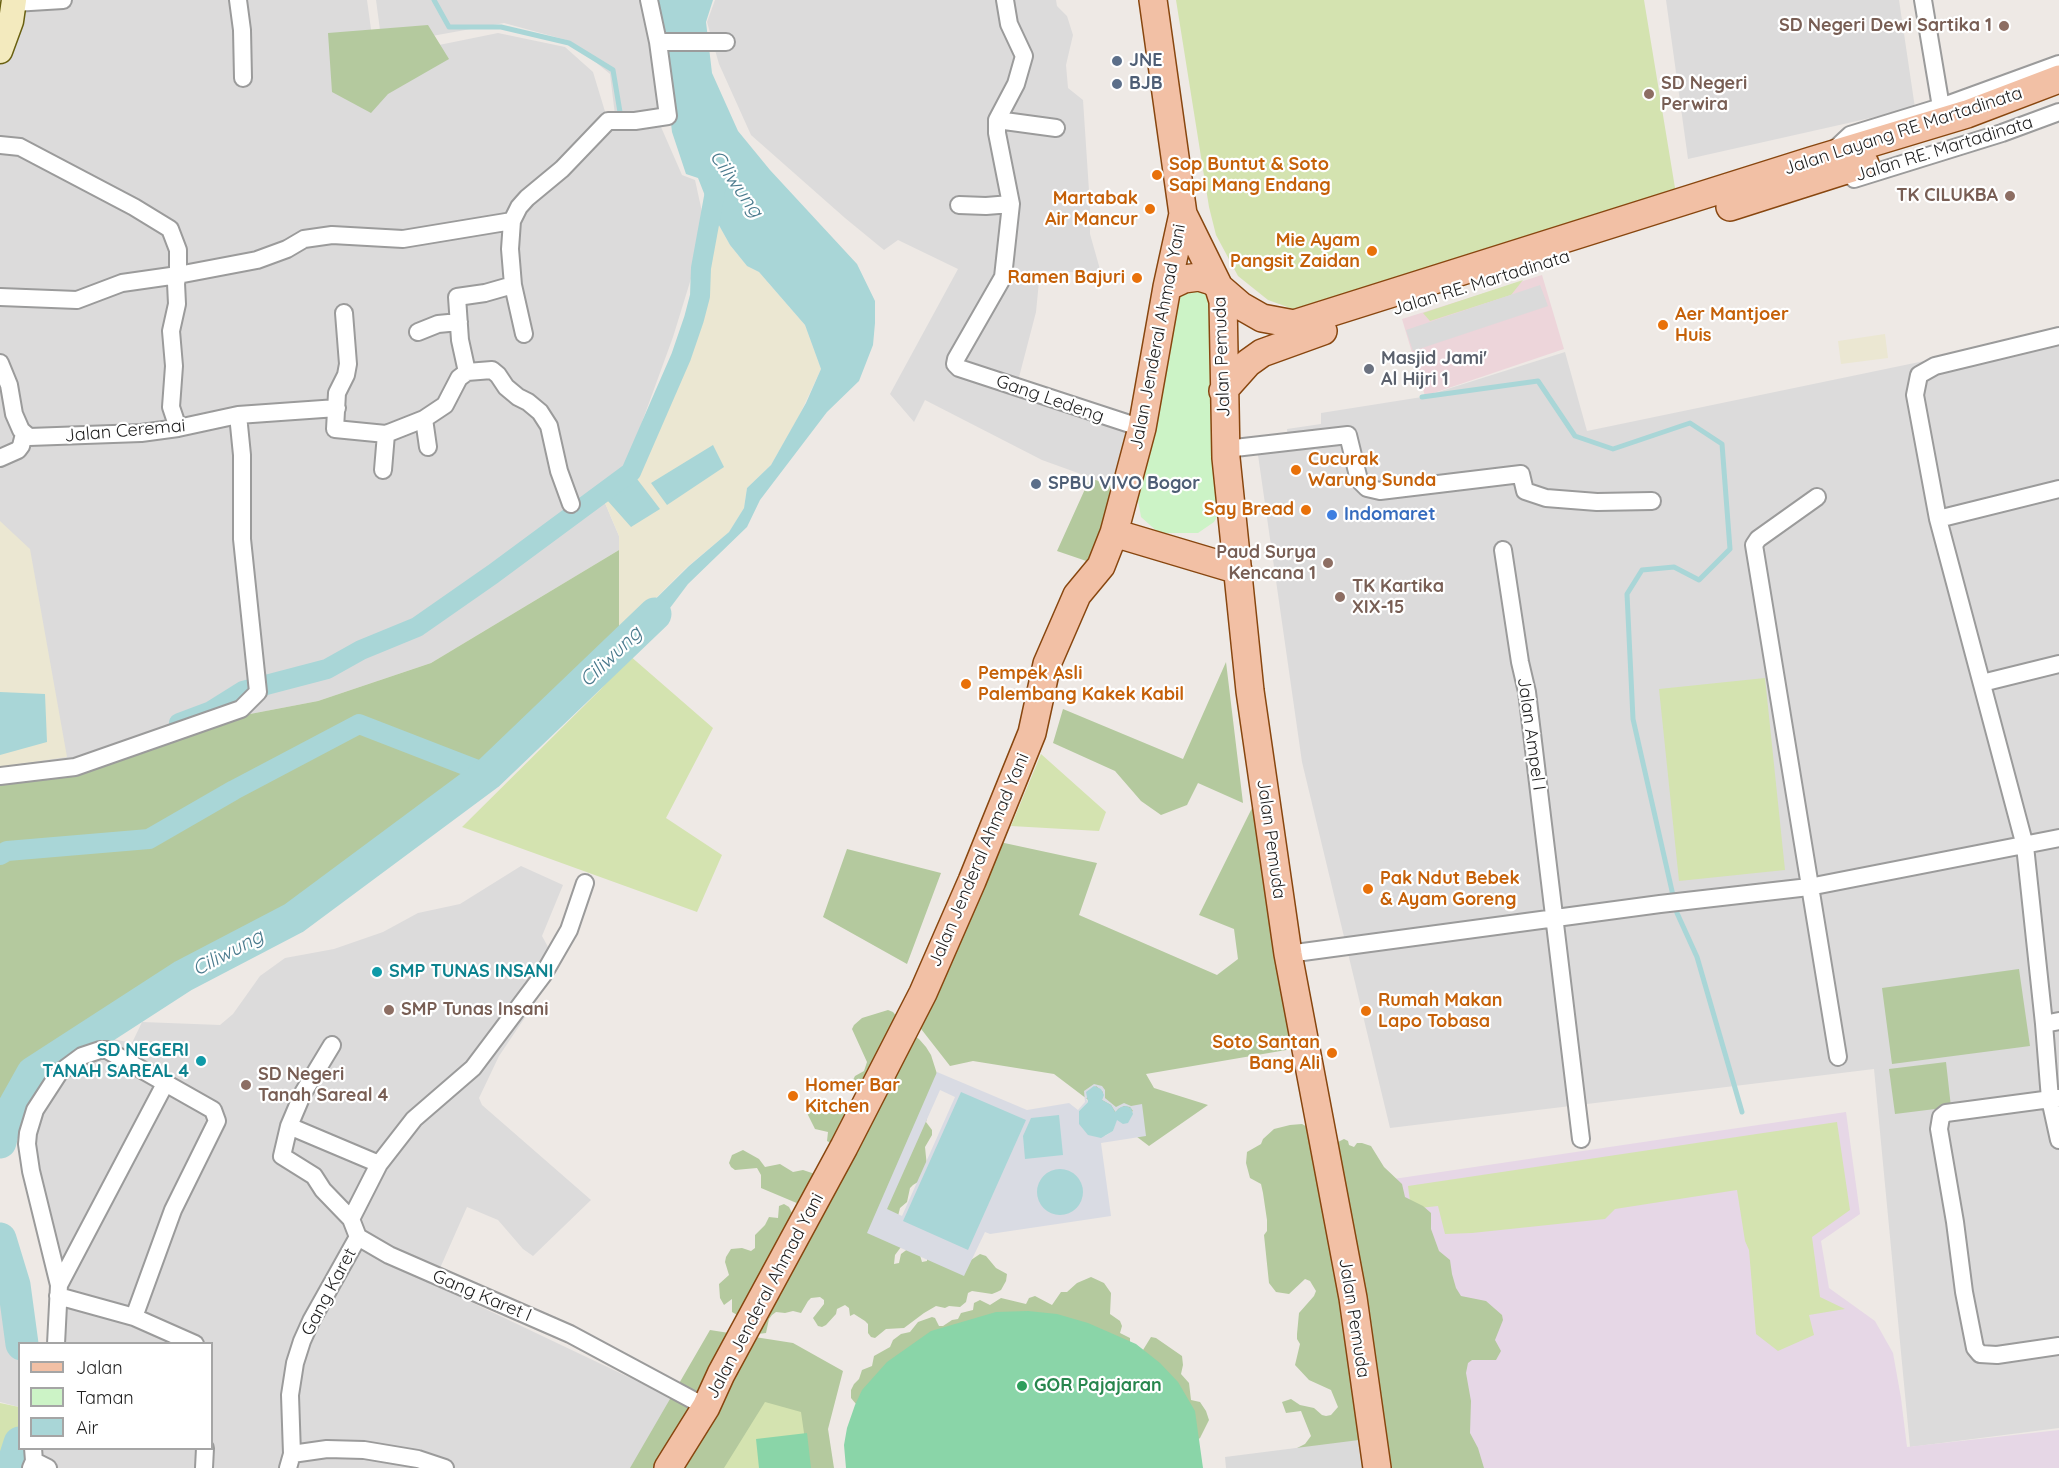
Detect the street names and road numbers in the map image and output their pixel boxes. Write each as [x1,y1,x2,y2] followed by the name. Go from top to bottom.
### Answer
[1781,82,2025,180] street label: Jalan Layang RE Martadinata
[1852,112,2036,186] street label: Jalan RE. Martadinata
[1125,222,1191,452] street label: Jalan Jenderal Ahmad Yani
[1389,246,1573,320] street label: Jalan RE. Martadinata
[1209,296,1235,418] street label: Jalan Pemuda
[993,370,1107,428] street label: Gang Ledeng
[64,415,186,447] street label: Jalan Ceremai
[1512,676,1550,792] street label: Jalan Ampel I
[924,750,1034,970] street label: Jalan Jenderal Ahmad Yani
[1252,778,1290,900] street label: Jalan Pemuda
[702,1189,828,1403] street label: Jalan Jenderal Ahmad Yani
[297,1245,361,1339] street label: Gang Karet
[1334,1257,1374,1379] street label: Jalan Pemuda
[429,1265,535,1327] street label: Gang Karet I

